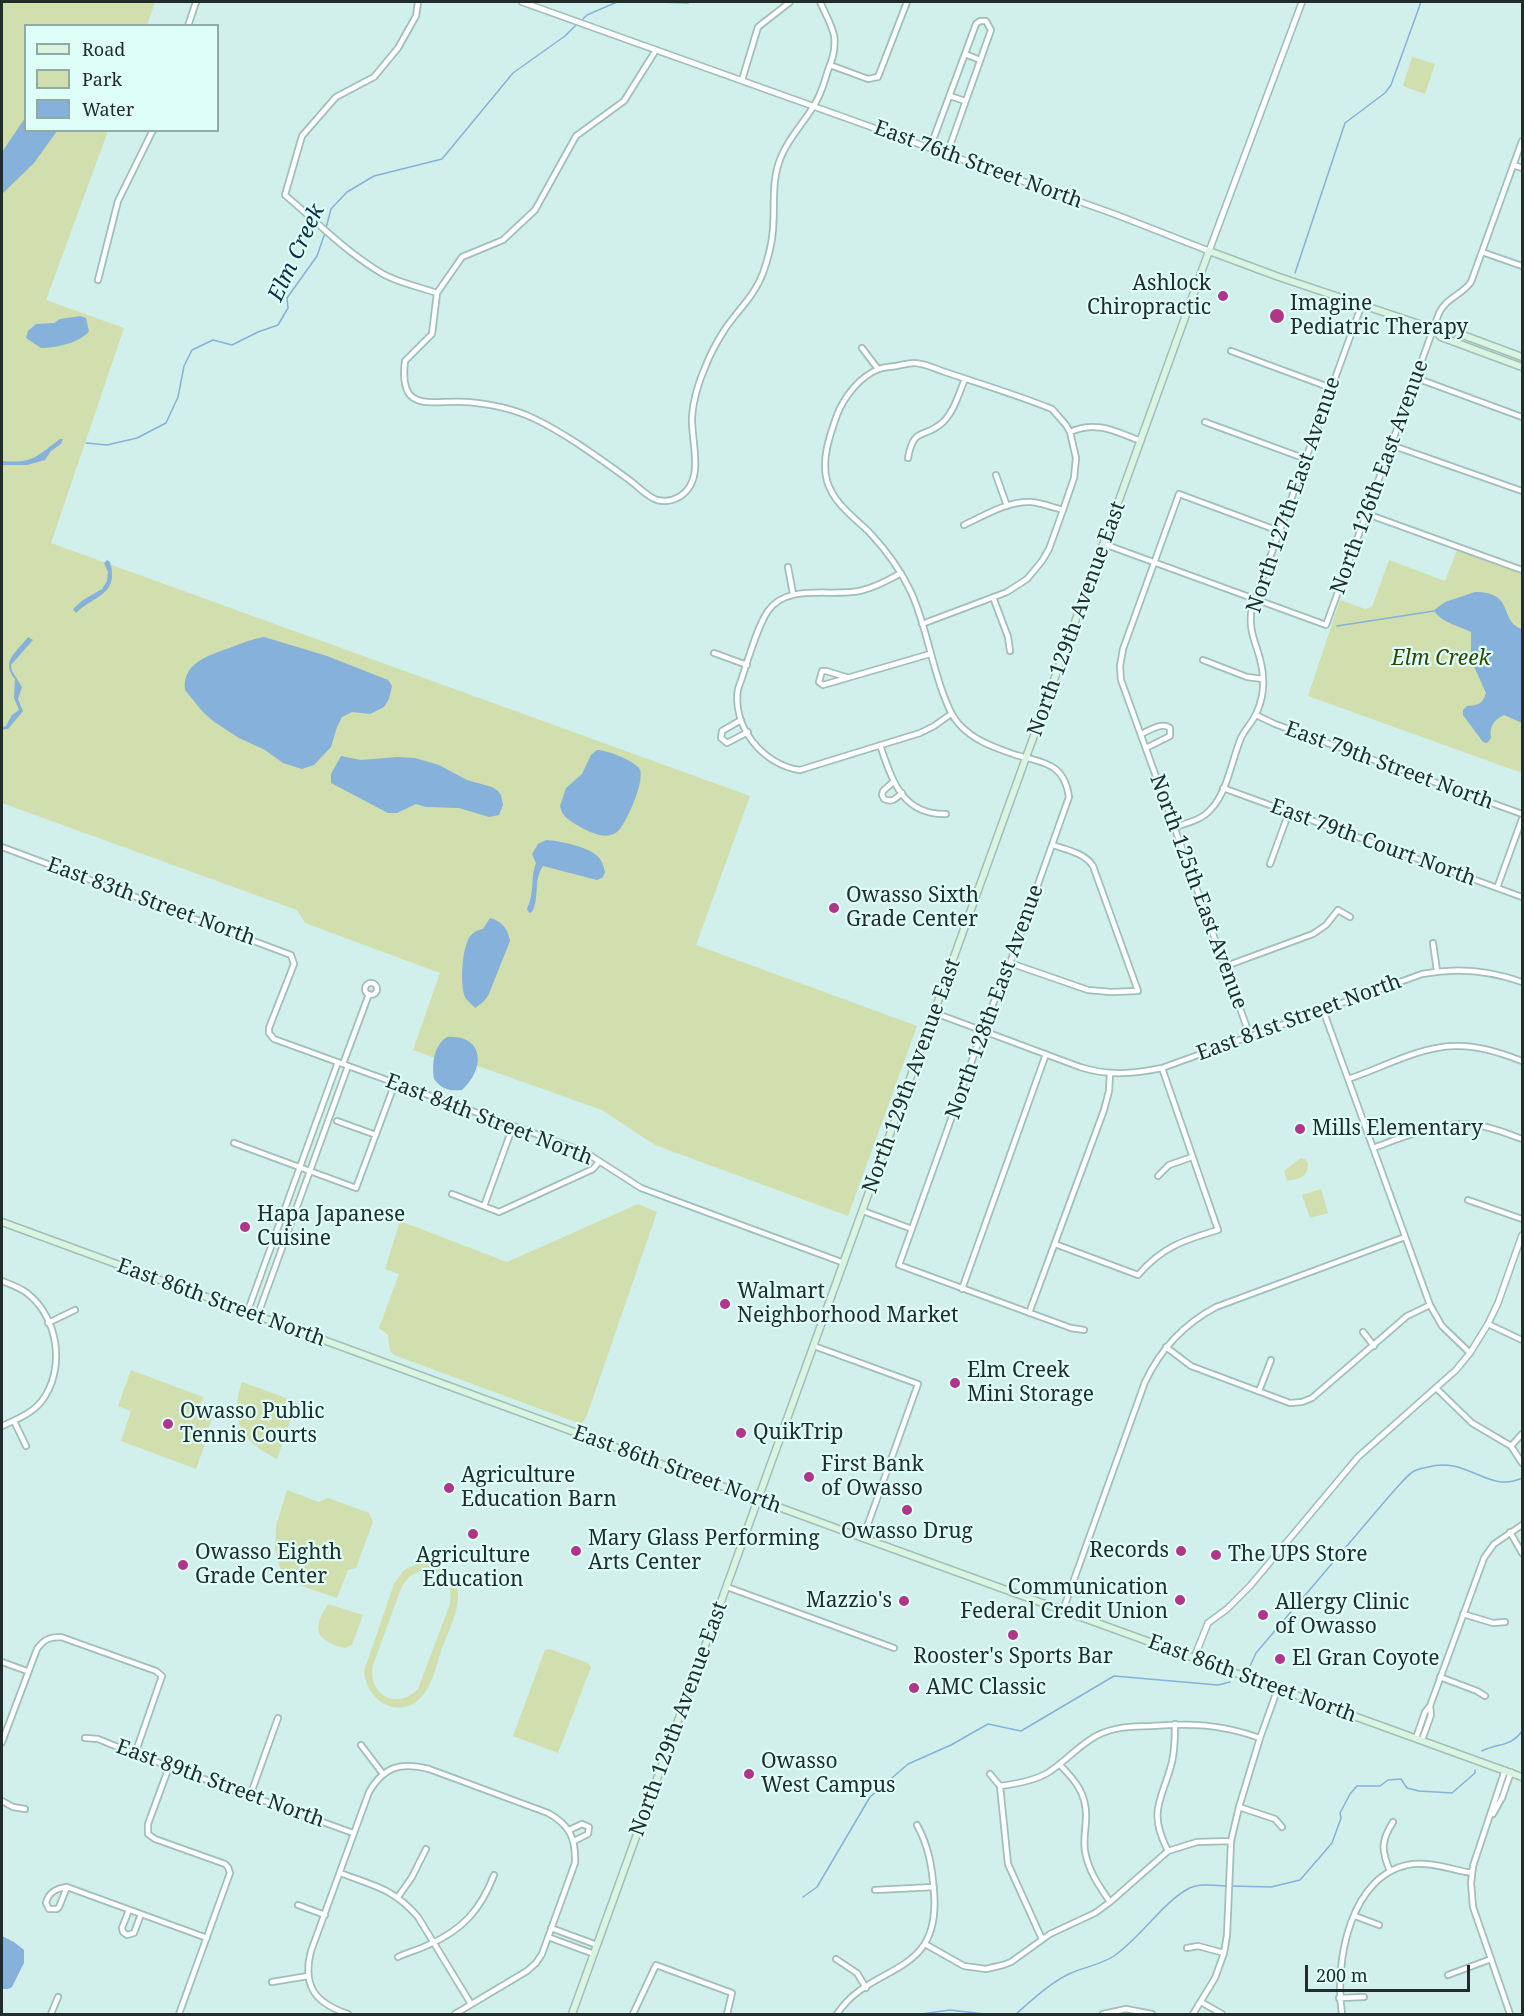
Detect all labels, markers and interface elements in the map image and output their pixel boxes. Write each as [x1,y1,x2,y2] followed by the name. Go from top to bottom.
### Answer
[24,24,219,132] legend
[82,37,125,61] text: Road
[82,67,122,91] text: Park
[82,97,134,121] text: Water
[870,116,1086,214] street label: East 76th Street North
[263,200,331,306] water label: Elm Creek
[1087,271,1211,321] place label: Ashlock Chiropractic
[1216,289,1230,303] marker: Ashlock Chiropractic
[1290,291,1468,341] place label: Imagine Pediatric Therapy
[1268,307,1286,325] marker: Imagine Pediatric Therapy
[1326,356,1434,598] street label: North 126th East Avenue
[1242,374,1346,616] street label: North 127th East Avenue
[1023,498,1131,740] street label: North 129th Avenue East
[1392,646,1490,672] park label: Elm Creek
[1281,717,1497,815] street label: East 79th Street North
[1144,771,1252,1013] street label: North 125th East Avenue
[1267,794,1479,892] street label: East 79th Court North
[43,853,259,951] street label: East 83th Street North
[941,881,1049,1123] street label: North 128th East Avenue
[846,883,979,933] place label: Owasso Sixth Grade Center
[827,901,841,915] marker: Owasso Sixth Grade Center
[858,955,966,1197] street label: North 129th Avenue East
[1193,969,1405,1067] street label: East 81st Street North
[382,1069,596,1171] street label: East 84th Street North
[1312,1116,1483,1142] place label: Mills Elementary
[1293,1122,1307,1136] marker: Mills Elementary
[257,1202,405,1252] place label: Hapa Japanese Cuisine
[238,1220,252,1234] marker: Hapa Japanese Cuisine
[113,1254,329,1352] street label: East 86th Street North
[737,1279,958,1329] place label: Walmart Neighborhood Market
[718,1297,732,1311] marker: Walmart Neighborhood Market
[967,1358,1094,1408] place label: Elm Creek Mini Storage
[948,1376,962,1390] marker: Elm Creek Mini Storage
[180,1399,325,1449] place label: Owasso Public Tennis Courts
[161,1417,175,1431] marker: Owasso Public Tennis Courts
[753,1420,843,1446] place label: QuikTrip
[569,1421,785,1519] street label: East 86th Street North
[734,1426,748,1440] marker: QuikTrip
[821,1452,924,1502] place label: First Bank of Owasso
[461,1463,617,1513] place label: Agriculture Education Barn
[802,1470,816,1484] marker: First Bank of Owasso
[442,1481,456,1495] marker: Agriculture Education Barn
[900,1503,914,1517] marker: Owasso Drug
[841,1519,973,1545] place label: Owasso Drug
[588,1526,819,1576] place label: Mary Glass Performing Arts Center
[466,1527,480,1541] marker: Agriculture Education
[1089,1538,1169,1564] place label: Records
[195,1540,342,1590] place label: Owasso Eighth Grade Center
[1228,1542,1368,1568] place label: The UPS Store
[416,1543,530,1593] place label: Agriculture Education
[569,1544,583,1558] marker: Mary Glass Performing Arts Center
[1174,1544,1188,1558] marker: Records
[1209,1548,1223,1562] marker: The UPS Store
[176,1558,190,1572] marker: Owasso Eighth Grade Center
[960,1575,1168,1625] place label: Communication Federal Credit Union
[806,1588,892,1614] place label: Mazzio's
[1275,1590,1409,1640] place label: Allergy Clinic of Owasso
[1173,1593,1187,1607] marker: Communication Federal Credit Union
[897,1594,911,1608] marker: Mazzio's
[625,1598,733,1840] street label: North 129th Avenue East
[1256,1608,1270,1622] marker: Allergy Clinic of Owasso
[1006,1628,1020,1642] marker: Rooster's Sports Bar
[1144,1630,1360,1728] street label: East 86th Street North
[913,1644,1113,1670] place label: Rooster's Sports Bar
[1292,1646,1440,1672] place label: El Gran Coyote
[1273,1652,1287,1666] marker: El Gran Coyote
[926,1675,1046,1701] place label: AMC Classic
[907,1681,921,1695] marker: AMC Classic
[112,1735,328,1833] street label: East 89th Street North
[761,1749,896,1799] place label: Owasso West Campus
[742,1767,756,1781] marker: Owasso West Campus
[1308,1953,1473,1991] scale bar
[1316,1963,1368,1987] text: 200 m

